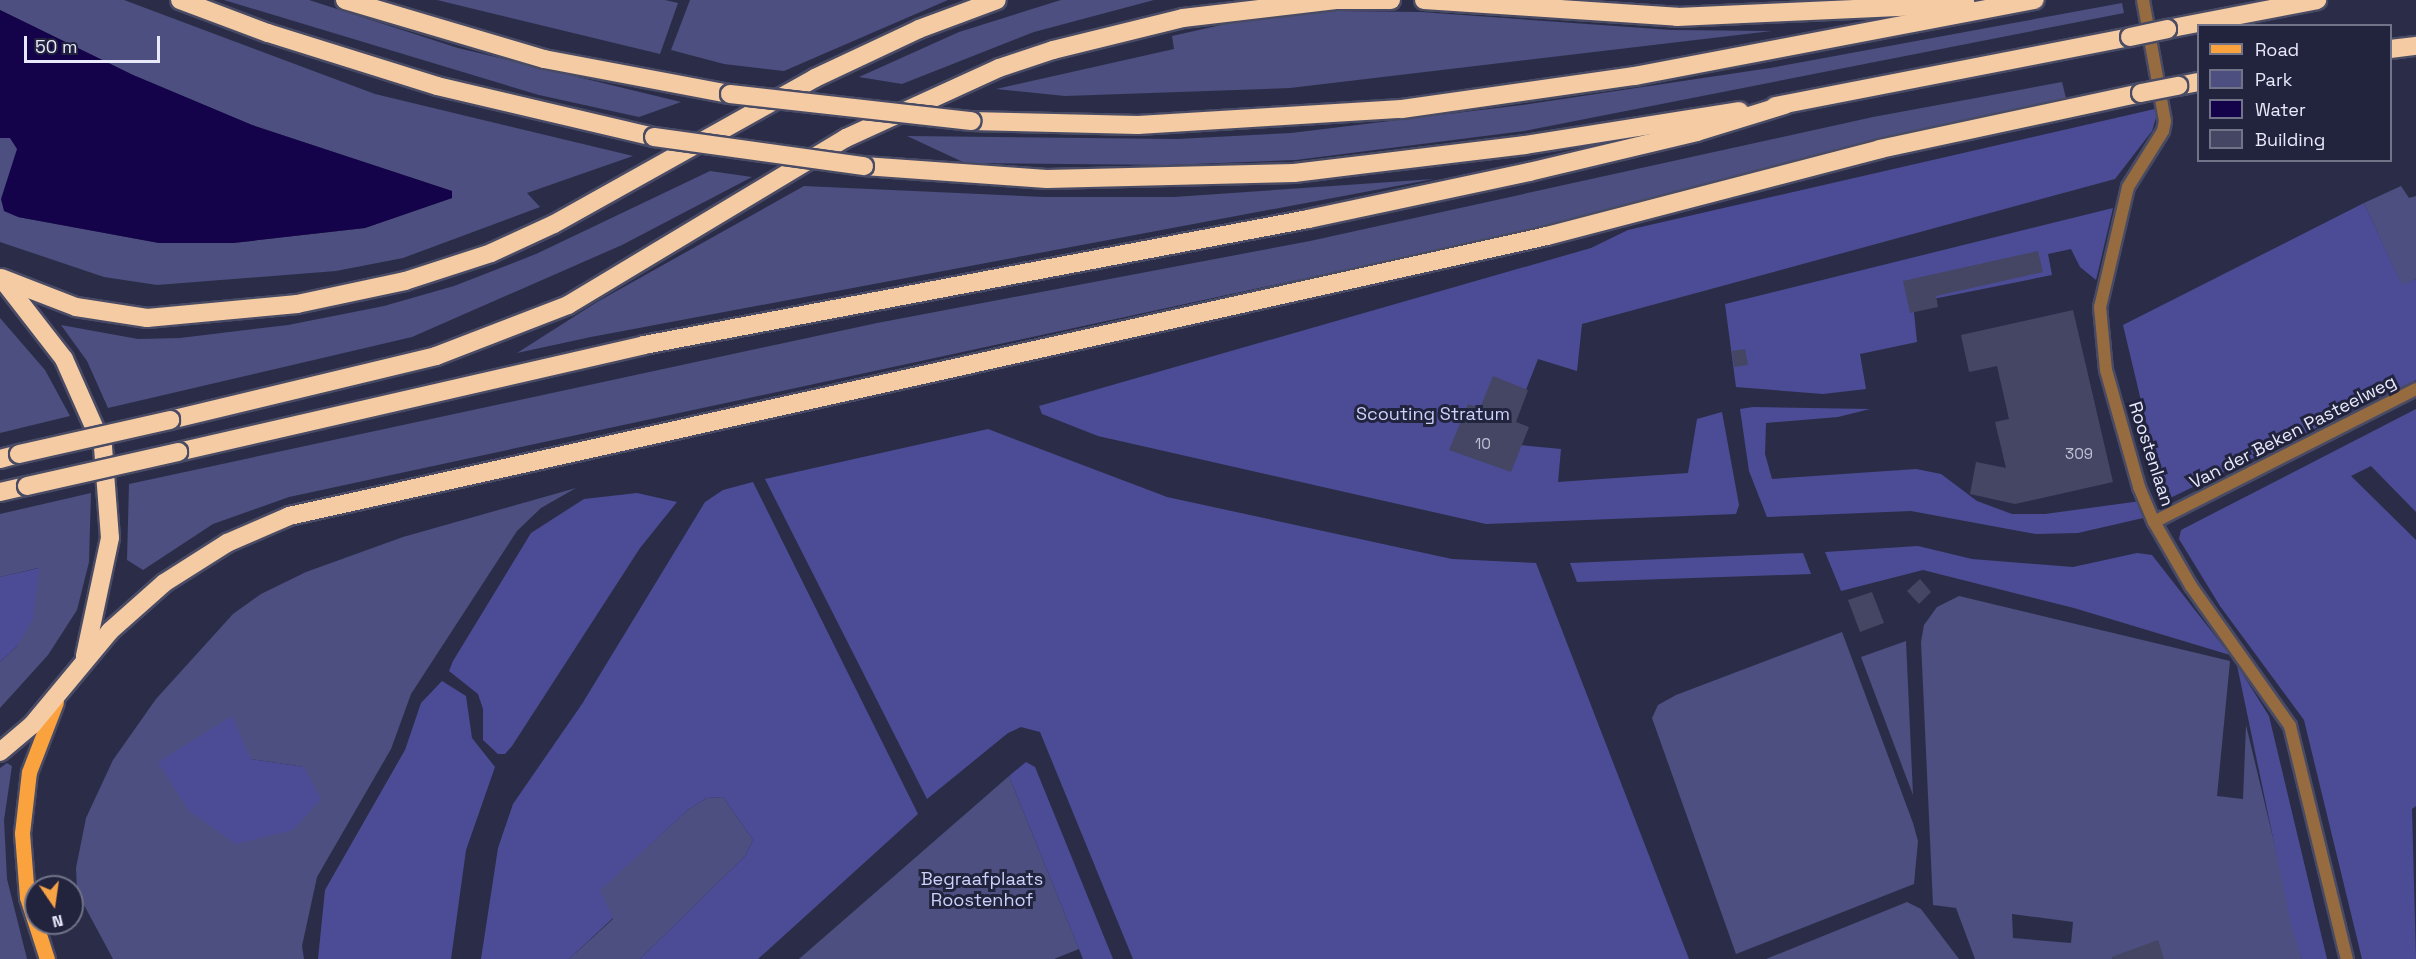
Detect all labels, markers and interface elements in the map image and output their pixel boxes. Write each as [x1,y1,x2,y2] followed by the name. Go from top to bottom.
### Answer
[27,24,164,62] scale bar
[2197,24,2392,162] legend
[35,35,77,58] text: 50 m
[2255,38,2299,61] text: Road
[2255,68,2292,91] text: Park
[2255,98,2306,121] text: Water
[2255,128,2325,151] text: Building
[2186,370,2400,494] street label: Van der Beken Pasteelweg
[2124,399,2178,509] street label: Roostenlaan
[1356,403,1510,425] park label: Scouting Stratum
[1475,435,1491,453] house number: 10
[2065,445,2093,463] house number: 309
[921,869,1043,912] park label: Begraafplaats Roostenhof
[24,875,84,935] north arrow
[50,910,65,933] text: N

